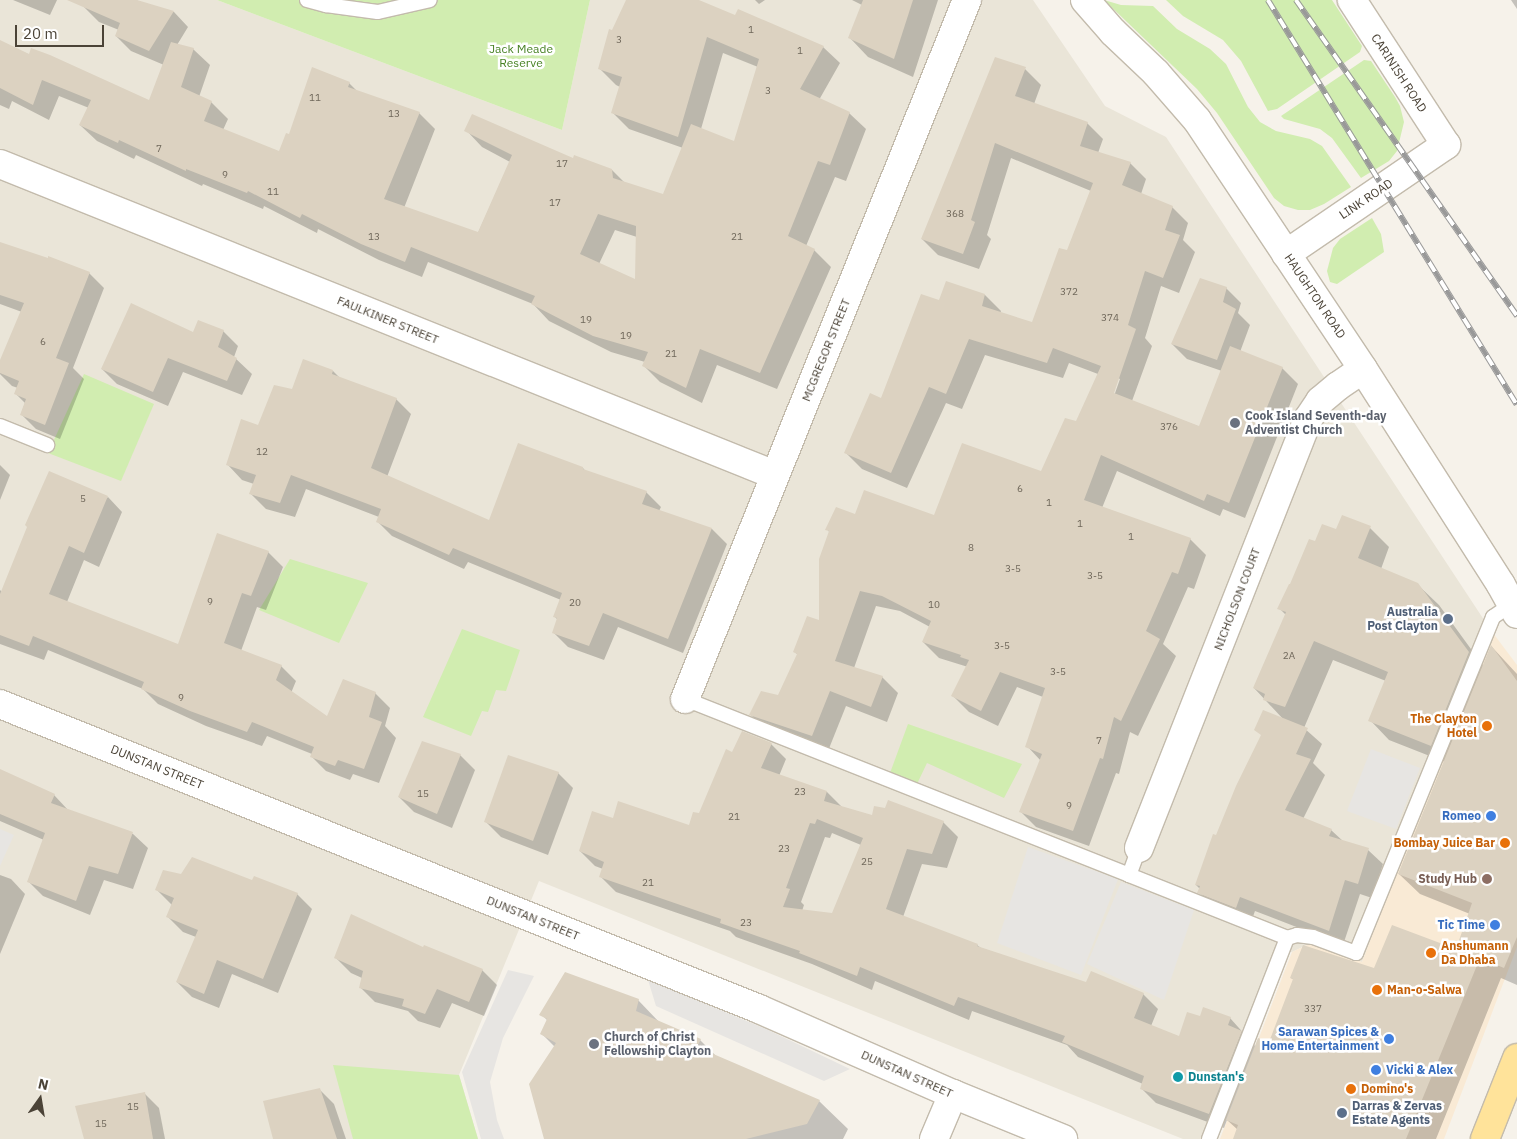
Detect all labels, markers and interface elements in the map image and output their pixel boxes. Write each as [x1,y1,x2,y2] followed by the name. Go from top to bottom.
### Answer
[18,15,106,47] scale bar
[23,24,58,43] text: 20 m
[748,24,754,36] house number: 1
[1368,31,1430,115] street label: CARINISH ROAD
[616,34,622,46] house number: 3
[489,42,553,70] park label: Jack Meade Reserve
[797,45,803,57] house number: 1
[765,85,771,97] house number: 3
[309,92,321,104] house number: 11
[388,108,400,120] house number: 13
[156,143,162,155] house number: 7
[556,158,568,170] house number: 17
[222,169,228,181] house number: 9
[1337,176,1395,222] street label: LINK ROAD
[267,186,279,198] house number: 11
[549,197,561,209] house number: 17
[946,208,964,220] house number: 368
[368,231,380,243] house number: 13
[731,231,743,243] house number: 21
[1281,251,1349,341] street label: HAUGHTON ROAD
[1060,286,1078,298] house number: 372
[335,293,441,347] street label: FAULKINER STREET
[799,296,853,404] street label: MCGREGOR STREET
[1101,312,1119,324] house number: 374
[580,314,592,326] house number: 19
[620,330,632,342] house number: 19
[40,336,46,348] house number: 6
[665,348,677,360] house number: 21
[1245,409,1387,437] place label: Cook Island Seventh-day Adventist Church
[1229,417,1241,429] marker: Cook Island Seventh-day Adventist Church
[1160,421,1178,433] house number: 376
[256,446,268,458] house number: 12
[1017,483,1023,495] house number: 6
[80,493,86,505] house number: 5
[1046,497,1052,509] house number: 1
[1077,518,1083,530] house number: 1
[1128,531,1134,543] house number: 1
[968,542,974,554] house number: 8
[1211,546,1263,652] street label: NICHOLSON COURT
[1005,563,1021,575] house number: 3-5
[1087,570,1103,582] house number: 3-5
[207,596,213,608] house number: 9
[569,597,581,609] house number: 20
[928,599,940,611] house number: 10
[1367,605,1438,633] place label: Australia Post Clayton
[1442,613,1454,625] marker: Australia Post Clayton
[994,640,1010,652] house number: 3-5
[1283,650,1295,662] house number: 2A
[1050,666,1066,678] house number: 3-5
[178,692,184,704] house number: 9
[1410,712,1477,740] place label: The Clayton Hotel
[1481,720,1493,732] marker: The Clayton Hotel
[1096,735,1102,747] house number: 7
[109,742,205,792] street label: DUNSTAN STREET
[794,786,806,798] house number: 23
[417,788,429,800] house number: 15
[1066,800,1072,812] house number: 9
[1442,809,1481,823] place label: Romeo
[1485,810,1497,822] marker: Romeo
[728,811,740,823] house number: 21
[1394,836,1495,850] place label: Bombay Juice Bar
[1499,837,1511,849] marker: Bombay Juice Bar
[778,843,790,855] house number: 23
[861,856,873,868] house number: 25
[1418,872,1477,886] place label: Study Hub
[1481,873,1493,885] marker: Study Hub
[642,877,654,889] house number: 21
[485,893,581,943] street label: DUNSTAN STREET
[740,917,752,929] house number: 23
[1438,918,1485,932] place label: Tic Time
[1489,919,1501,931] marker: Tic Time
[1441,939,1509,967] place label: Anshumann Da Dhaba
[1425,947,1437,959] marker: Anshumann Da Dhaba
[1387,983,1462,997] place label: Man-o-Salwa
[1371,984,1383,996] marker: Man-o-Salwa
[1304,1003,1322,1015] house number: 337
[1261,1025,1379,1053] place label: Sarawan Spices & Home Entertainment
[604,1030,711,1058] place label: Church of Christ Fellowship Clayton
[1383,1033,1395,1045] marker: Sarawan Spices & Home Entertainment
[588,1038,600,1050] marker: Church of Christ Fellowship Clayton
[859,1047,955,1101] street label: DUNSTAN STREET
[1386,1063,1453,1077] place label: Vicki & Alex
[1370,1064,1382,1076] marker: Vicki & Alex
[1188,1070,1244,1084] place label: Dunstan's
[1172,1071,1184,1083] marker: Dunstan's
[15,1074,65,1124] north arrow
[36,1074,50,1094] text: N
[1361,1082,1413,1096] place label: Domino's
[1345,1083,1357,1095] marker: Domino's
[1352,1099,1442,1127] place label: Darras & Zervas Estate Agents
[127,1101,139,1113] house number: 15
[1336,1107,1348,1119] marker: Darras & Zervas Estate Agents
[95,1118,107,1130] house number: 15

